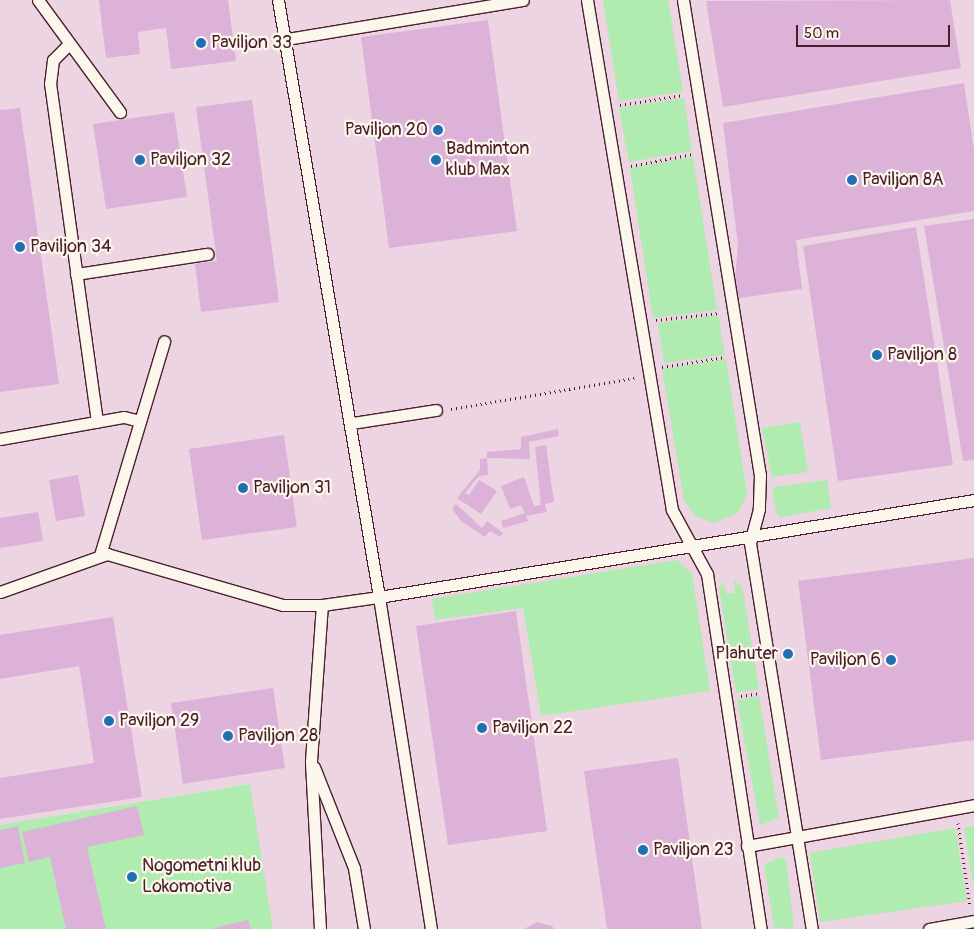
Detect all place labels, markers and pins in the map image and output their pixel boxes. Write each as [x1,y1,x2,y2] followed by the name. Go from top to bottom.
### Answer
[211,32,292,54] place label: Paviljon 33
[195,37,207,49] marker: Paviljon 33
[345,119,428,141] place label: Paviljon 20
[432,124,444,136] marker: Paviljon 20
[446,139,529,182] place label: Badminton klub Max
[150,149,231,171] place label: Paviljon 32
[134,154,146,166] marker: Paviljon 32
[430,154,442,166] marker: Badminton klub Max
[862,169,944,191] place label: Paviljon 8A
[846,174,858,186] marker: Paviljon 8A
[30,236,111,258] place label: Paviljon 34
[14,241,26,253] marker: Paviljon 34
[887,344,957,366] place label: Paviljon 8
[871,349,883,361] marker: Paviljon 8
[253,477,331,499] place label: Paviljon 31
[237,482,249,494] marker: Paviljon 31
[715,643,778,665] place label: Plahuter
[782,648,794,660] marker: Plahuter
[810,649,881,671] place label: Paviljon 6
[885,654,897,666] marker: Paviljon 6
[119,710,199,732] place label: Paviljon 29
[103,715,115,727] marker: Paviljon 29
[492,717,573,739] place label: Paviljon 22
[476,722,488,734] marker: Paviljon 22
[238,725,318,747] place label: Paviljon 28
[222,730,234,742] marker: Paviljon 28
[653,839,733,861] place label: Paviljon 23
[637,844,649,856] marker: Paviljon 23
[142,856,261,899] place label: Nogometni klub Lokomotiva
[126,871,138,883] marker: Nogometni klub Lokomotiva

